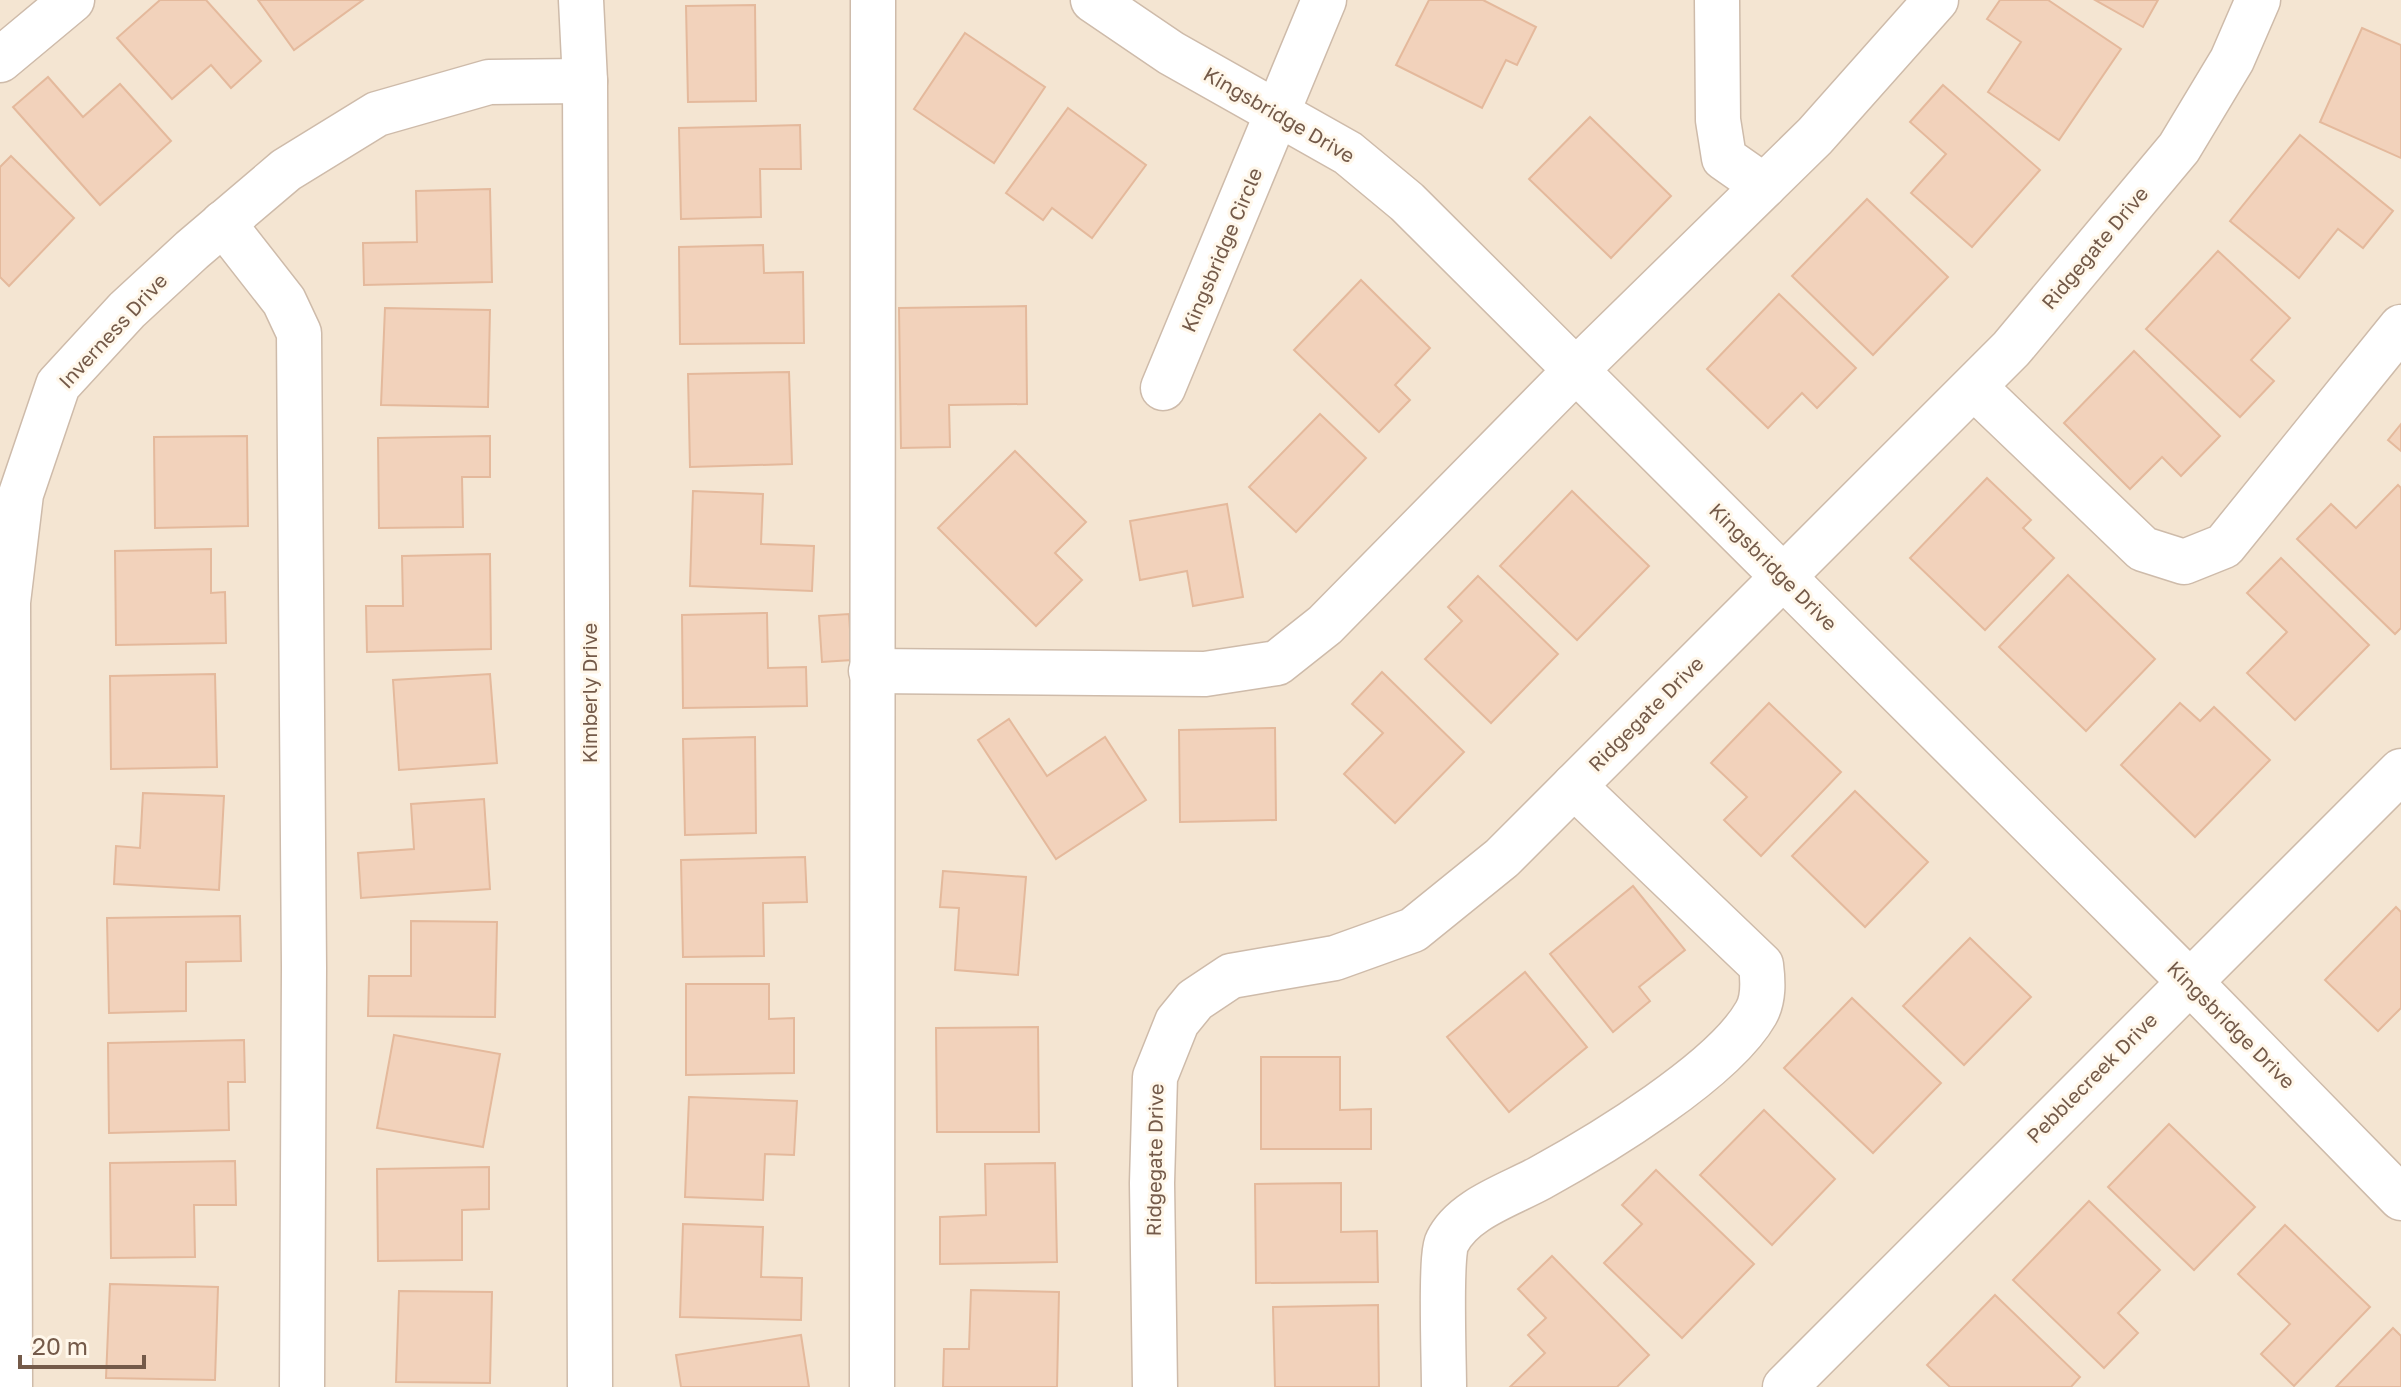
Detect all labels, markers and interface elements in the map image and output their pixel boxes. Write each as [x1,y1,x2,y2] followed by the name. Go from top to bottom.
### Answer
[1200,61,1359,167] street label: Kingsbridge Drive
[1176,164,1267,335] street label: Kingsbridge Circle
[2036,181,2153,314] street label: Ridgegate Drive
[53,268,172,393] street label: Inverness Drive
[1705,497,1843,635] street label: Kingsbridge Drive
[577,623,601,763] street label: Kimberly Drive
[1583,651,1708,776] street label: Ridgegate Drive
[2163,955,2301,1093] street label: Kingsbridge Drive
[2021,1007,2161,1147] street label: Pebblecreek Drive
[1141,1083,1167,1237] street label: Ridgegate Drive
[20,1319,144,1369] scale bar
[32,1331,88,1360] text: 20 m

